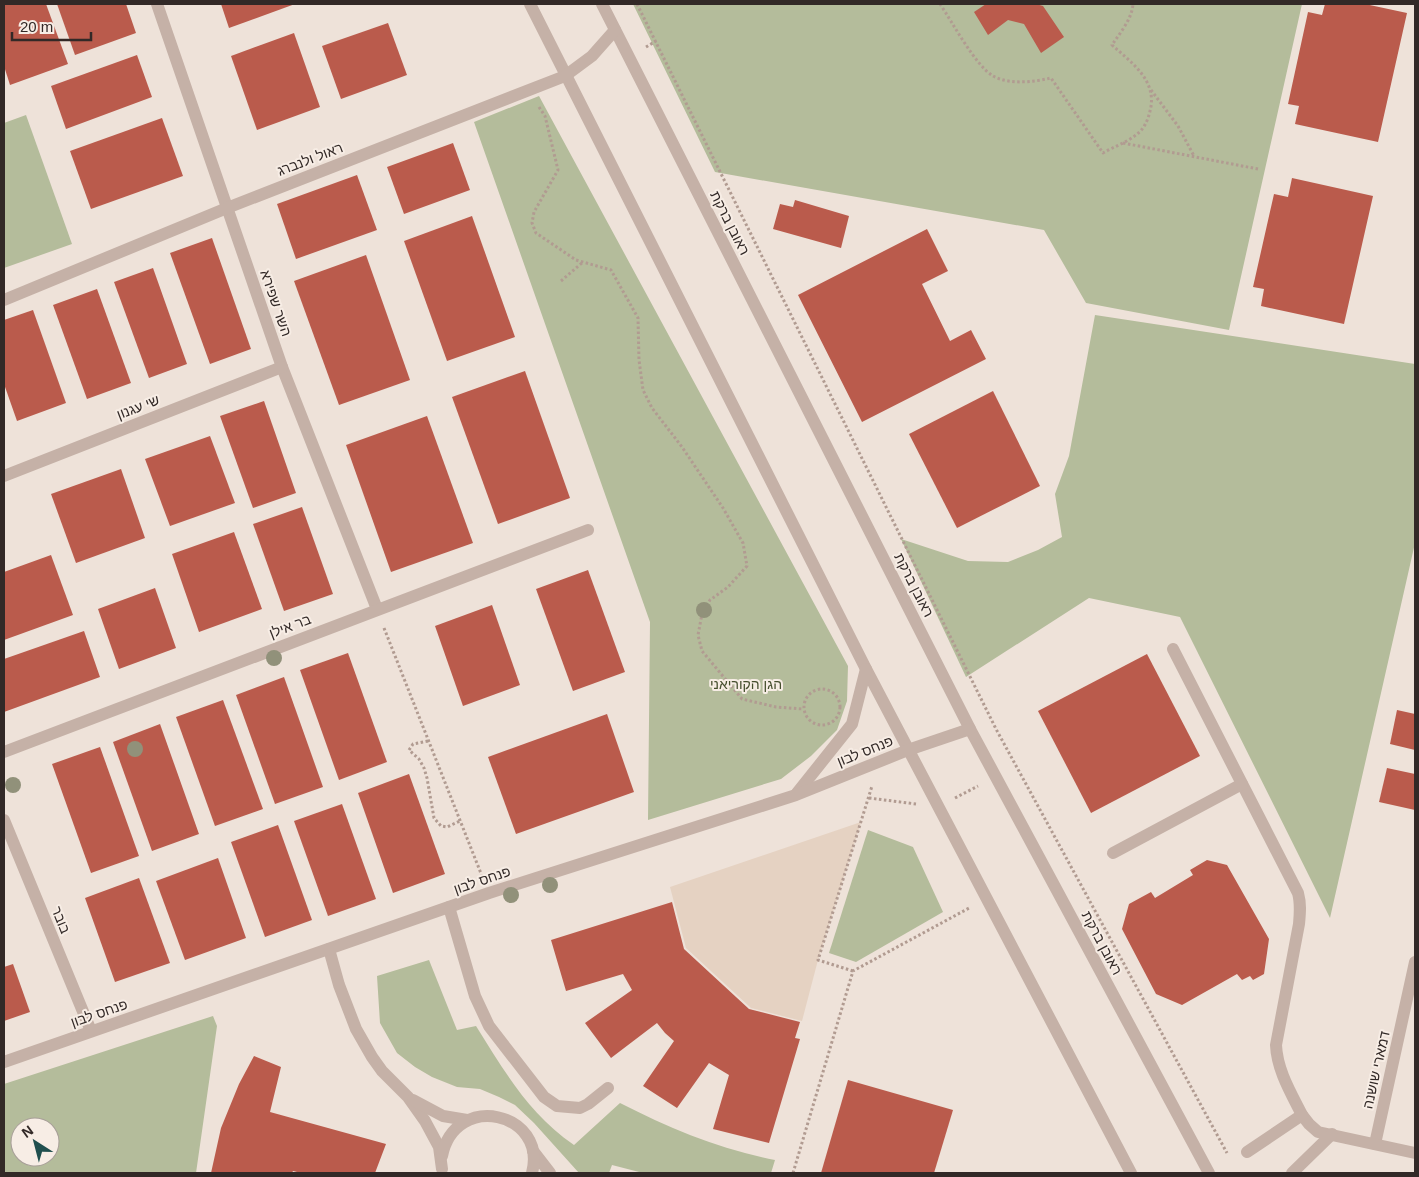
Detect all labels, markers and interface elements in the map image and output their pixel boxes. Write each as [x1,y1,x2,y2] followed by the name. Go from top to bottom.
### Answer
[12,10,91,42] scale bar
[20,18,53,35] text: 20 m
[275,139,345,179] street label: ראול ולנברג
[707,188,753,258] street label: ראובן ברקת
[257,268,295,338] street label: השר שפירא
[114,392,162,422] street label: שי עגנון
[891,550,937,620] street label: ראובן ברקת
[267,611,313,641] street label: בר אילן
[710,676,782,692] park label: הגן הקוריאני
[835,733,895,769] street label: פנחס לבון
[451,863,513,897] street label: פנחס לבון
[48,904,74,936] street label: בובר
[1079,909,1125,977] street label: ראובן ברקת
[68,996,130,1030] street label: פנחס לבון
[1359,1029,1393,1110] street label: דמארי שושנה
[10,1117,60,1167] north arrow
[19,1122,36,1141] text: N

